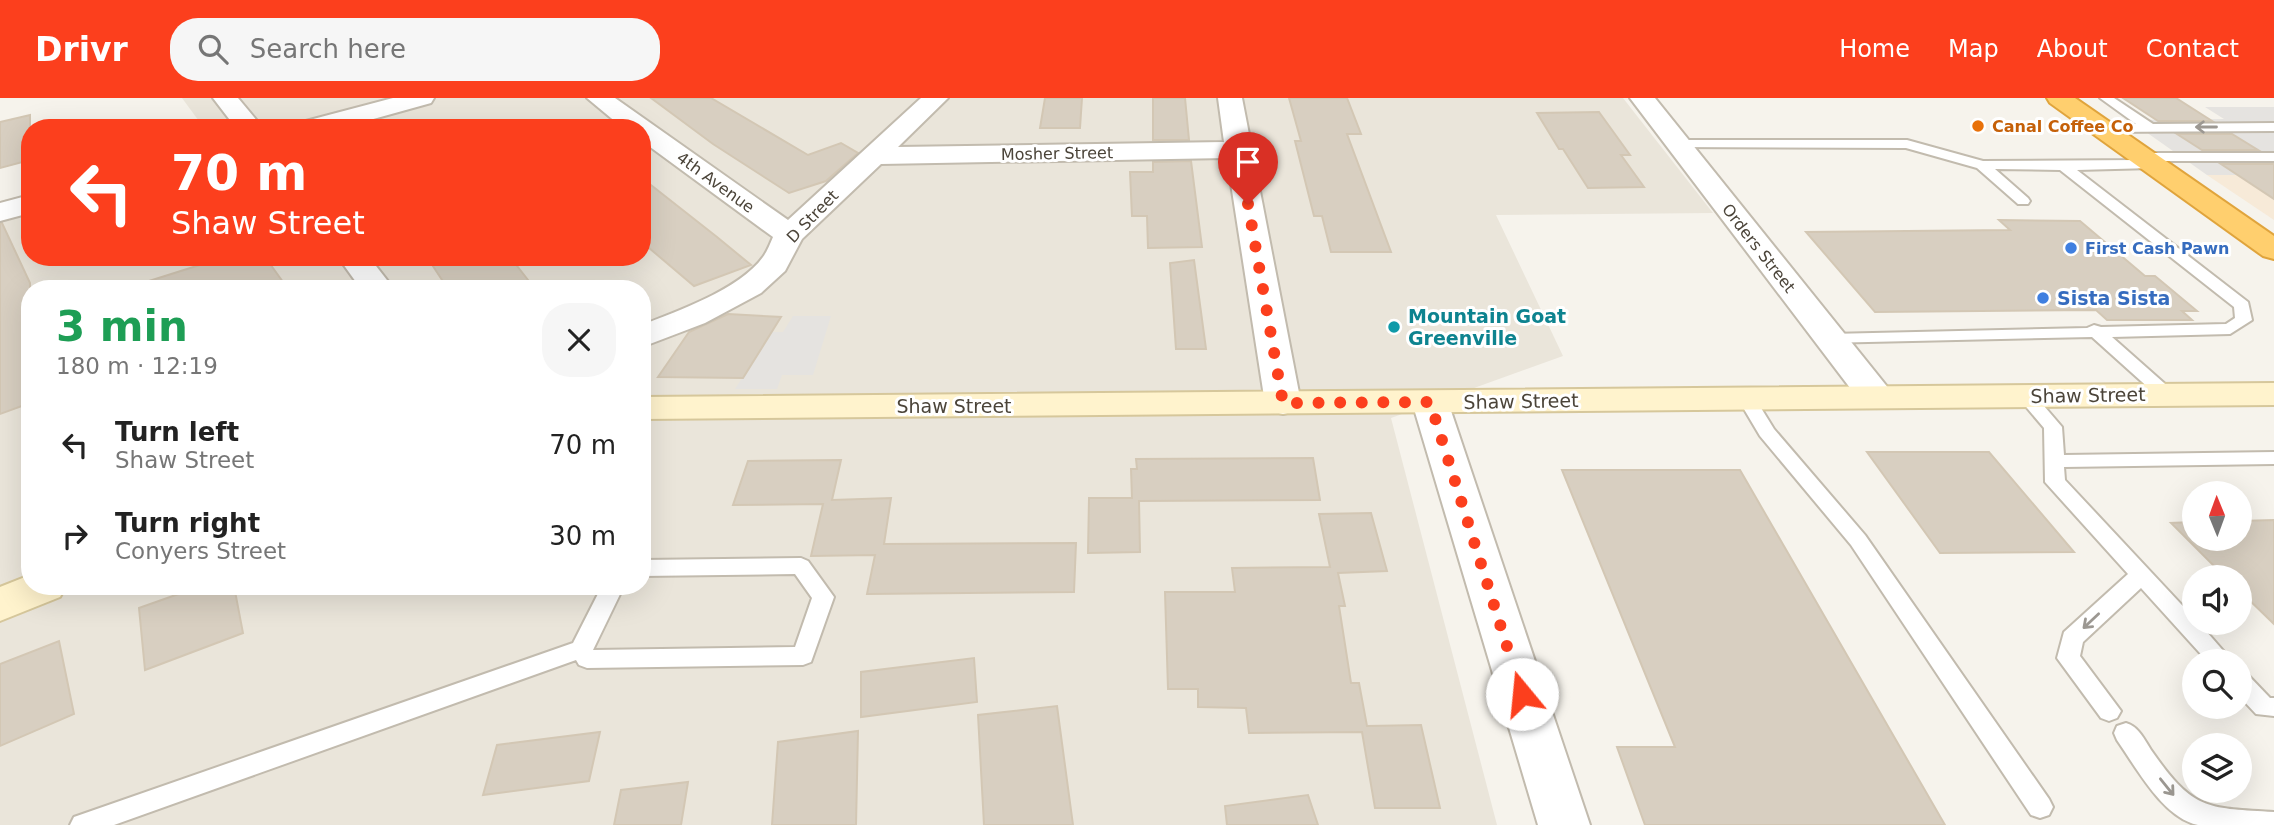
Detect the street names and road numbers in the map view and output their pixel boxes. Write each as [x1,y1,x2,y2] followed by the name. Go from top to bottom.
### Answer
[1001,143,1113,164] street label: Mosher Street
[673,148,758,217] street label: 4th Avenue
[783,186,842,247] street label: D Street
[1718,200,1799,297] street label: Orders Street
[2030,383,2146,407] street label: Shaw Street
[1463,389,1579,413] street label: Shaw Street
[896,395,1012,417] street label: Shaw Street

